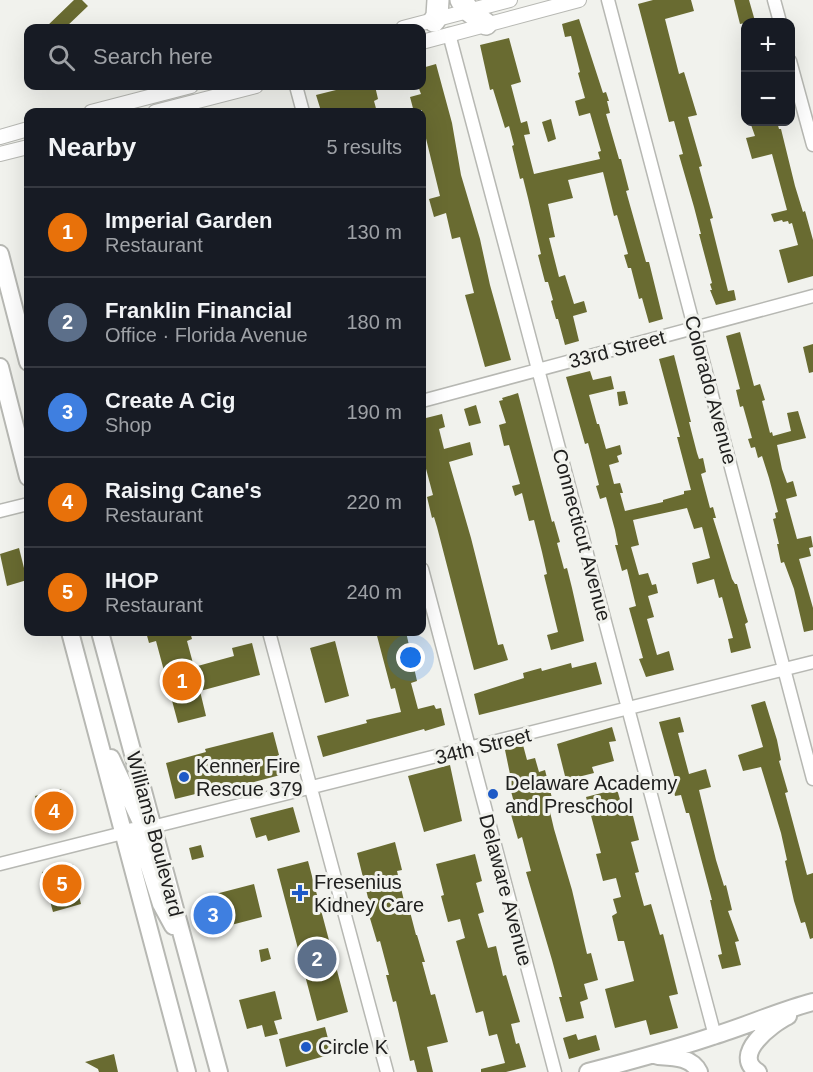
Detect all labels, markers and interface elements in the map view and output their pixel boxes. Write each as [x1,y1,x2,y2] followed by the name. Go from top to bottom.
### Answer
[741,18,795,126] map controls
[741,18,795,72] button: +
[24,24,426,90] search box
[45,41,78,74] icon: search
[93,44,213,69] text: Search here
[741,72,795,126] button: −
[48,132,136,162] text: Nearby
[326,136,402,158] text: 5 results
[105,208,273,233] text: Imperial Garden
[62,221,73,243] text: 1
[346,221,402,243] text: 130 m
[105,234,203,256] text: Restaurant
[105,298,292,323] text: Franklin Financial
[62,311,73,333] text: 2
[346,311,402,333] text: 180 m
[681,313,741,467] street label: Colorado Avenue
[105,324,308,346] text: Office · Florida Avenue
[566,325,668,372] street label: 33rd Street
[105,388,235,413] text: Create A Cig
[62,401,73,423] text: 3
[346,401,402,423] text: 190 m
[105,414,152,436] text: Shop
[548,446,616,624] street label: Connecticut Avenue
[105,478,262,503] text: Raising Cane's
[62,491,73,513] text: 4
[346,491,402,513] text: 220 m
[105,504,203,526] text: Restaurant
[105,568,159,593] text: IHOP
[62,581,73,603] text: 5
[346,581,402,603] text: 240 m
[105,594,203,616] text: Restaurant
[396,643,425,672] your location
[162,658,201,704] pin: 1
[433,723,534,769] street label: 34th Street
[122,749,188,919] street label: Williams Boulevard
[196,755,303,800] place label: Kenner Fire Rescue 379
[177,770,191,784] marker: Kenner Fire Rescue 379
[505,772,677,817] place label: Delaware Academy and Preschool
[486,787,500,801] marker: Delaware Academy and Preschool
[34,788,74,834] pin: 4
[475,812,537,968] street label: Delaware Avenue
[42,862,82,906] pin: 5
[314,871,424,916] place label: Fresenius Kidney Care
[291,884,309,902] marker: Fresenius Kidney Care
[194,892,232,938] pin: 3
[298,936,336,982] pin: 2
[318,1036,389,1058] place label: Circle K
[299,1040,313,1054] marker: Circle K

